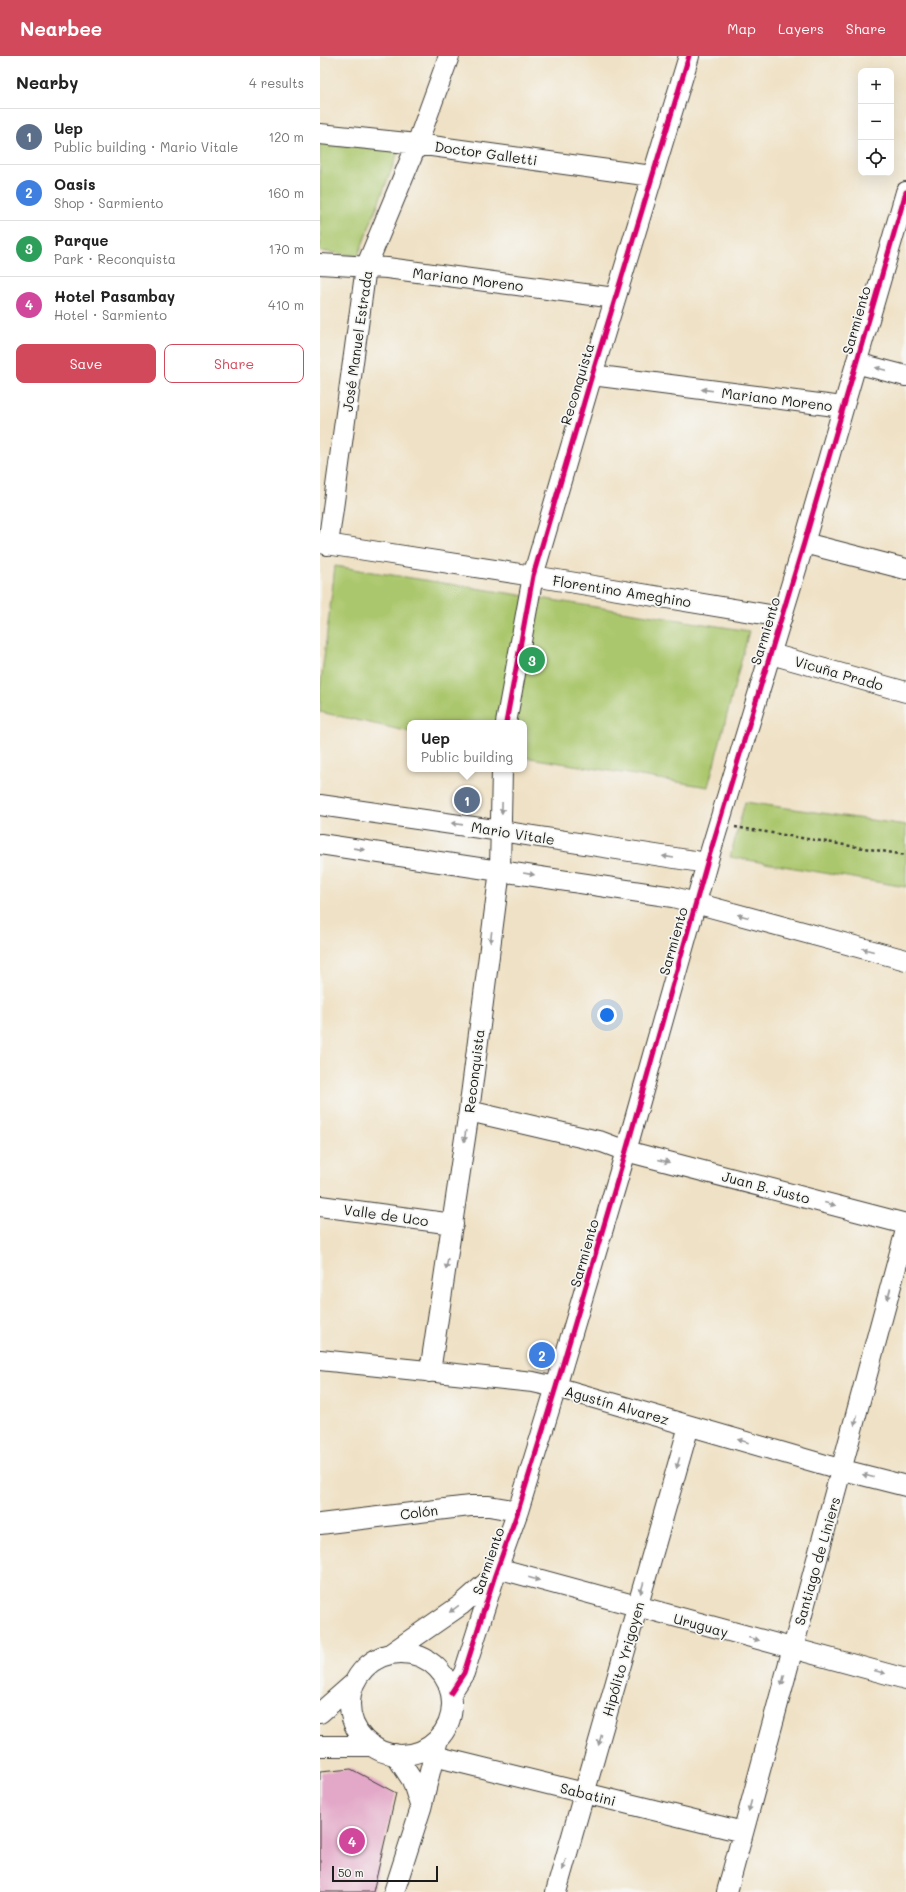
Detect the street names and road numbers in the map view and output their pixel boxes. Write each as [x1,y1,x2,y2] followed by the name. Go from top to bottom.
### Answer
[433,136,539,170] street label: Doctor Galletti
[411,263,525,295] street label: Mariano Moreno
[338,269,376,413] street label: José Manuel Estrada
[837,284,875,356] street label: Sarmiento
[556,341,598,427] street label: Reconquista
[720,383,834,415] street label: Mariano Moreno
[551,571,693,611] street label: Florentino Ameghino
[746,595,784,667] street label: Sarmiento
[792,651,886,695] street label: Vicuña Prado
[470,817,556,849] street label: Mario Vitale
[654,905,692,977] street label: Sarmiento
[459,1028,489,1114] street label: Reconquista
[720,1166,812,1208] street label: Juan B. Justo
[342,1200,430,1230] street label: Valle de Uco
[565,1217,603,1289] street label: Sarmiento
[563,1381,672,1429] street label: Agustín Alvarez
[790,1495,844,1627] street label: Santiago de Liniers
[399,1500,439,1524] street label: Colón
[468,1525,508,1597] street label: Sarmiento
[598,1599,648,1719] street label: Hipólito Yrigoyen
[672,1609,730,1641] street label: Uruguay
[558,1778,618,1810] street label: Sabatini

